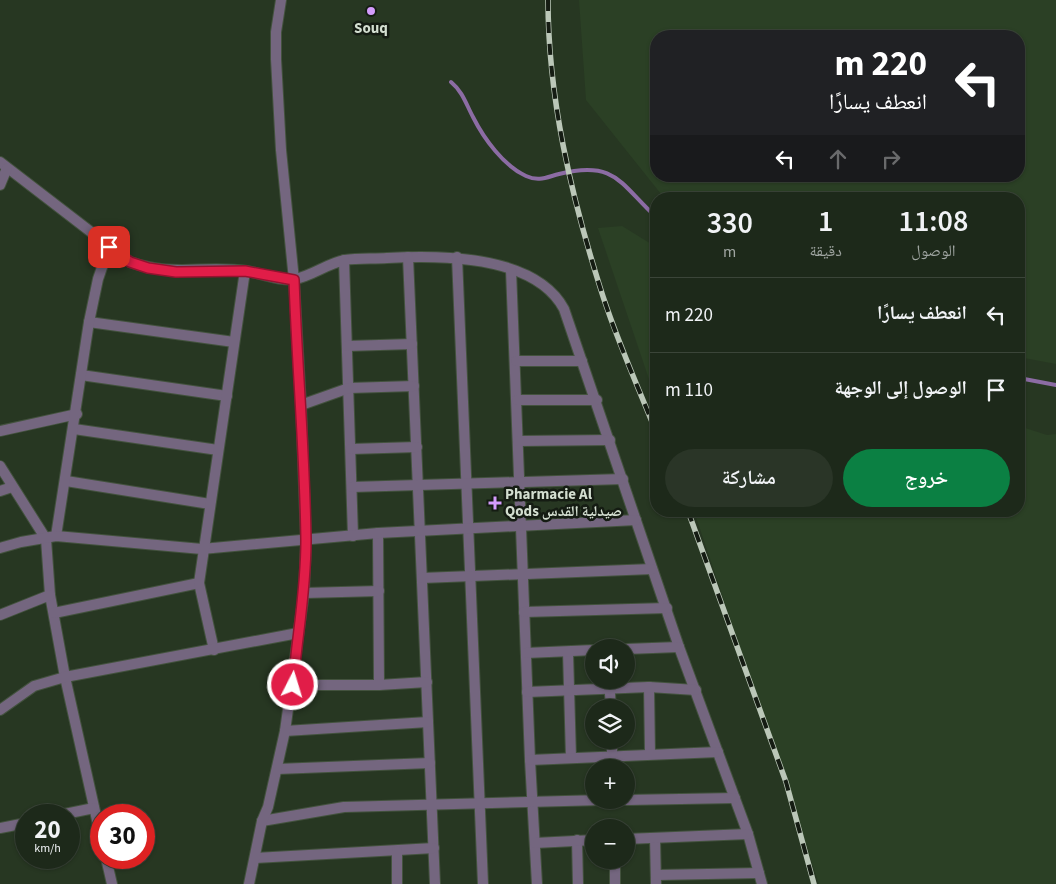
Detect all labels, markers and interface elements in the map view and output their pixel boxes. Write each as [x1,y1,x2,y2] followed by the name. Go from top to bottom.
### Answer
[365,5,377,17] marker: Souq
[354,18,388,39] place label: Souq
[835,39,927,89] text: 220 m
[945,50,1010,115] icon: left
[829,86,927,118] text: انعطف يسارًا
[771,145,799,173] icon: left
[824,145,852,173] icon: ahead
[877,145,905,173] icon: right
[818,200,833,243] text: 1
[899,200,968,243] text: 11:08
[707,202,753,245] text: 330
[88,226,130,268] pin
[95,233,123,261] icon: arrive
[809,240,842,262] text: دقيقة
[911,240,956,262] text: الوصول
[723,241,736,263] text: m
[877,300,967,327] text: انعطف يسارًا
[982,301,1010,329] icon: left
[665,302,713,329] text: 220 m
[834,375,967,402] text: الوصول إلى الوجهة
[982,376,1010,404] icon: arrive
[665,377,713,404] text: 110 m
[665,449,833,507] button: مشاركة
[843,449,1010,507] button: خروج
[505,484,622,522] place label: Pharmacie Al Qods صيدلية القدس
[489,497,501,509] marker: Pharmacie Al Qods صيدلية القدس
[585,639,635,869] map controls
[585,639,635,689] button: sound
[266,658,318,710] position arrow
[585,699,635,749] button: layers
[585,759,635,809] button: +
[90,804,155,869] speed limit sign: 30
[34,812,61,848] text: 20
[585,819,635,869] button: −
[34,840,61,857] text: km/h

